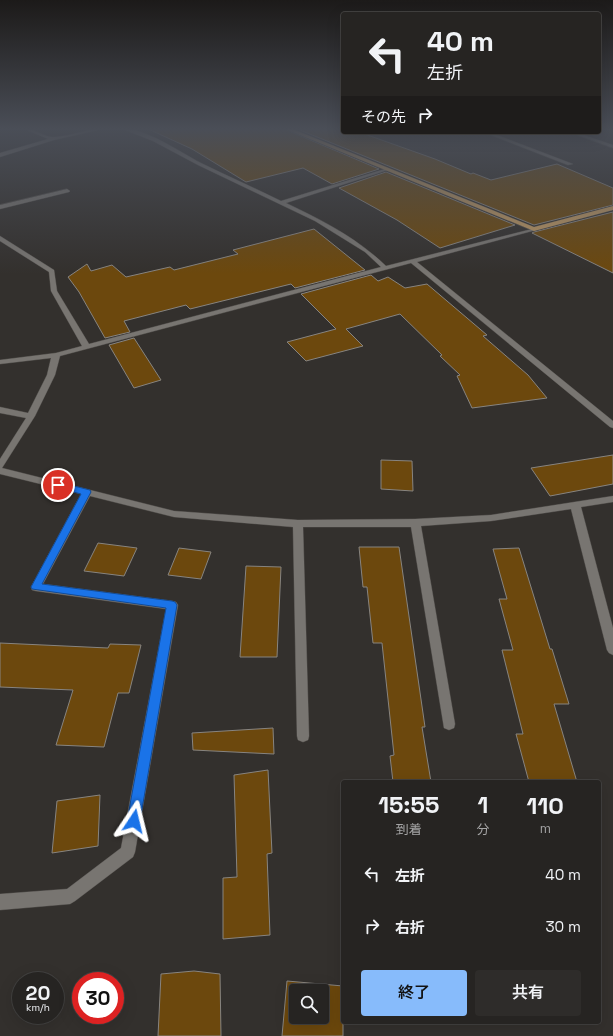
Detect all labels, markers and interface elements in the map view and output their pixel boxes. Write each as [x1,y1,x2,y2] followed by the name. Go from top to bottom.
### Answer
[427,23,494,59] text: 40 m
[361,28,413,80] icon: left
[427,61,463,84] text: 左折
[414,104,436,126] icon: right
[361,107,406,126] text: その先
[41,468,75,502] pin
[47,474,69,496] icon: arrive
[378,789,439,820] text: 15:55
[478,789,488,820] text: 1
[527,790,564,821] text: 110
[113,800,155,842] position arrow
[540,820,551,837] text: m
[396,821,422,838] text: 到着
[476,821,489,838] text: 分
[361,863,383,885] icon: left
[545,865,581,884] text: 40 m
[395,866,425,885] text: 左折
[361,915,383,937] icon: right
[546,917,581,936] text: 30 m
[395,918,425,937] text: 右折
[361,970,467,1016] button: 終了
[475,970,581,1016] button: 共有
[72,972,124,1024] speed limit sign: 30
[26,980,50,1006] text: 20
[289,984,329,1024] map controls
[289,984,329,1024] button: search
[26,1001,50,1014] text: km/h

